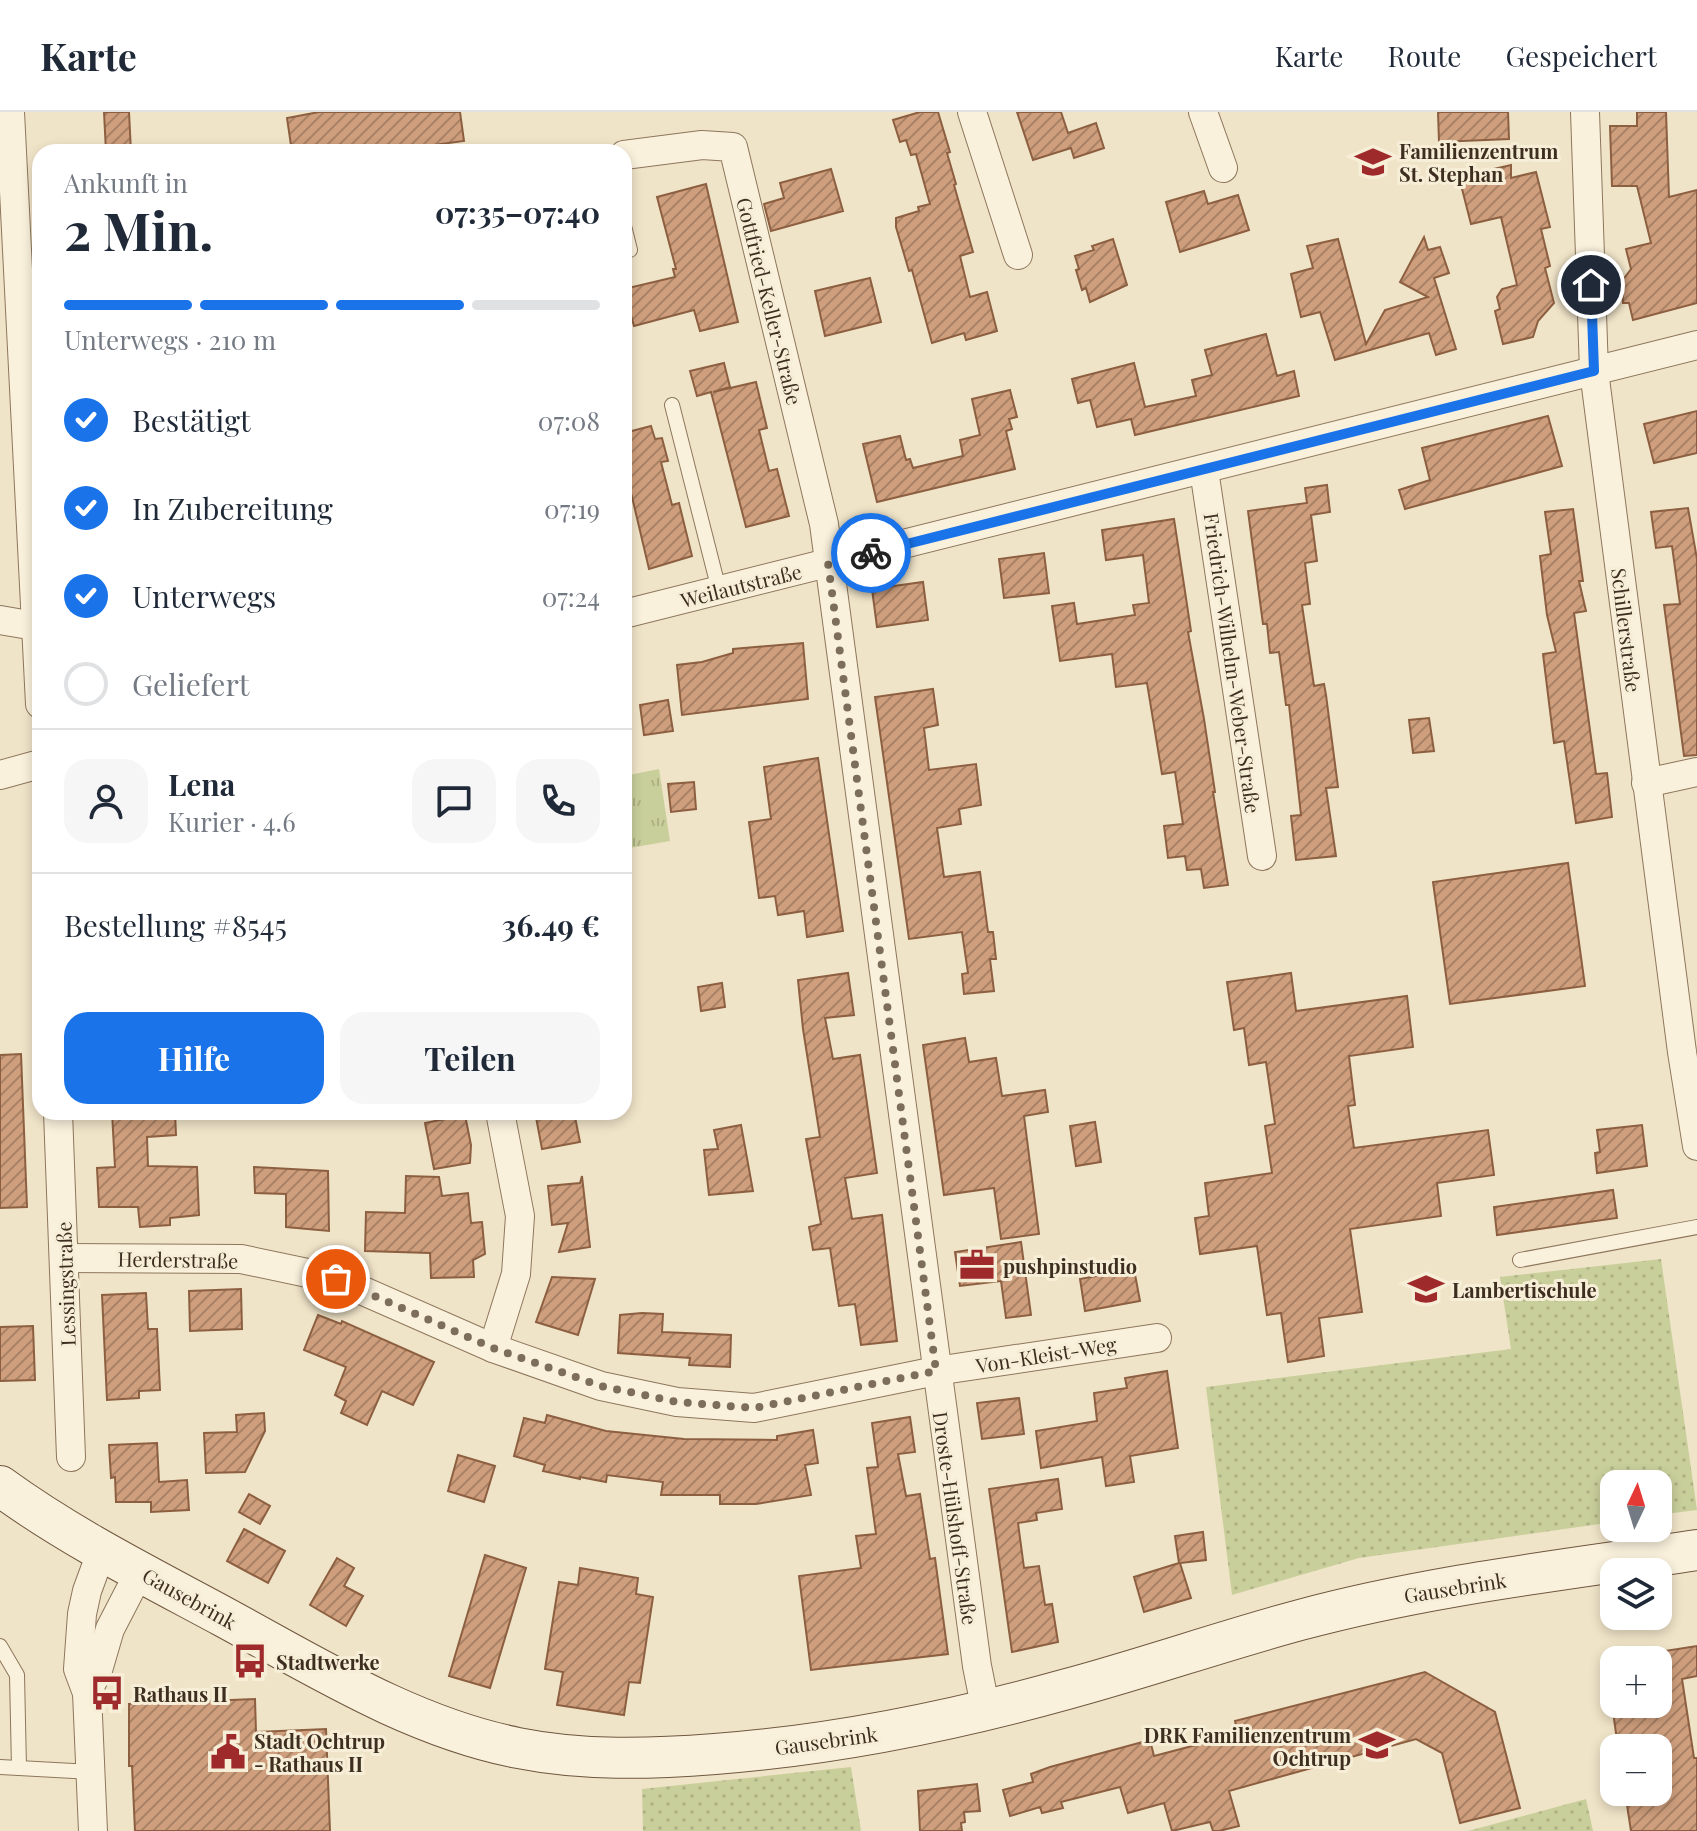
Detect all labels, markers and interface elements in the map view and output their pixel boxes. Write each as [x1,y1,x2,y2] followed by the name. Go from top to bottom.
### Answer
[40,30,137,81] text: Karte
[1275,37,1344,74] text: Karte
[1388,37,1461,74] text: Route
[1505,37,1657,74] text: Gespeichert
[1399,137,1558,187] place label: Familienzentrum St. Stephan
[1354,143,1392,181] school or university icon: Familienzentrum St. Stephan
[64,165,188,200] text: Ankunft in
[435,192,600,232] text: 07:35–07:40
[64,195,213,264] text: 2 Min.
[731,195,809,407] street label: Gottfried-Keller-Straße
[1557,251,1625,319] pin
[1569,263,1613,307] icon: home
[64,322,276,357] text: Unterwegs · 210 m
[64,398,108,442] icon: check
[132,400,251,440] text: Bestätigt
[538,403,600,438] text: 07:08
[64,486,108,530] icon: check
[132,488,333,528] text: In Zubereitung
[544,491,600,526] text: 07:19
[1199,511,1267,815] street label: Friedrich-Wilhelm-Weber-Straße
[831,513,911,593] courier
[849,531,893,575] icon: bike
[677,557,804,613] street label: Weilautstraße
[1606,566,1648,694] street label: Schillerstraße
[64,574,108,618] icon: check
[132,576,276,616] text: Unterwegs
[542,579,600,614] text: 07:24
[132,664,249,704] text: Geliefert
[64,759,148,843] button: person
[412,759,496,843] button: chat
[516,759,600,843] button: phone
[168,764,235,804] text: Lena
[168,804,296,839] text: Kurier · 4.6
[64,905,287,945] text: Bestellung #8545
[502,905,600,945] text: 36.49 €
[64,1012,324,1104] button: Hilfe
[340,1012,600,1104] button: Teilen
[49,1221,81,1347] street label: Lessingstraße
[117,1244,239,1274] street label: Herderstraße
[302,1245,370,1313] pin
[958,1246,996,1284] office icon: pushpinstudio
[1003,1252,1137,1279] place label: pushpinstudio
[314,1257,358,1301] icon: bag
[1407,1270,1445,1308] school or university icon: Lambertischule
[1452,1276,1597,1303] place label: Lambertischule
[973,1329,1119,1379] street label: Von-Kleist-Weg
[928,1410,984,1626] street label: Droste-Hülshoff-Straße
[1600,1470,1672,1542] north arrow
[1600,1470,1672,1806] map controls
[1600,1558,1672,1630] button: layers
[138,1561,242,1635] street label: Gausebrink
[1402,1566,1508,1608] street label: Gausebrink
[231,1642,269,1680] bus stop icon: Stadtwerke
[1600,1646,1672,1718] button: +
[276,1648,380,1675] place label: Stadtwerke
[88,1674,126,1712] bus stop icon: Rathaus II
[133,1680,228,1707] place label: Rathaus II
[773,1719,879,1761] street label: Gausebrink
[1144,1721,1351,1771] place label: DRK Familienzentrum Ochtrup
[1358,1726,1396,1764] school or university icon: DRK Familienzentrum Ochtrup
[254,1727,385,1777] place label: Stadt Ochtrup - Rathaus II
[209,1733,247,1771] public building icon: Stadt Ochtrup - Rathaus II
[1600,1734,1672,1806] button: −

